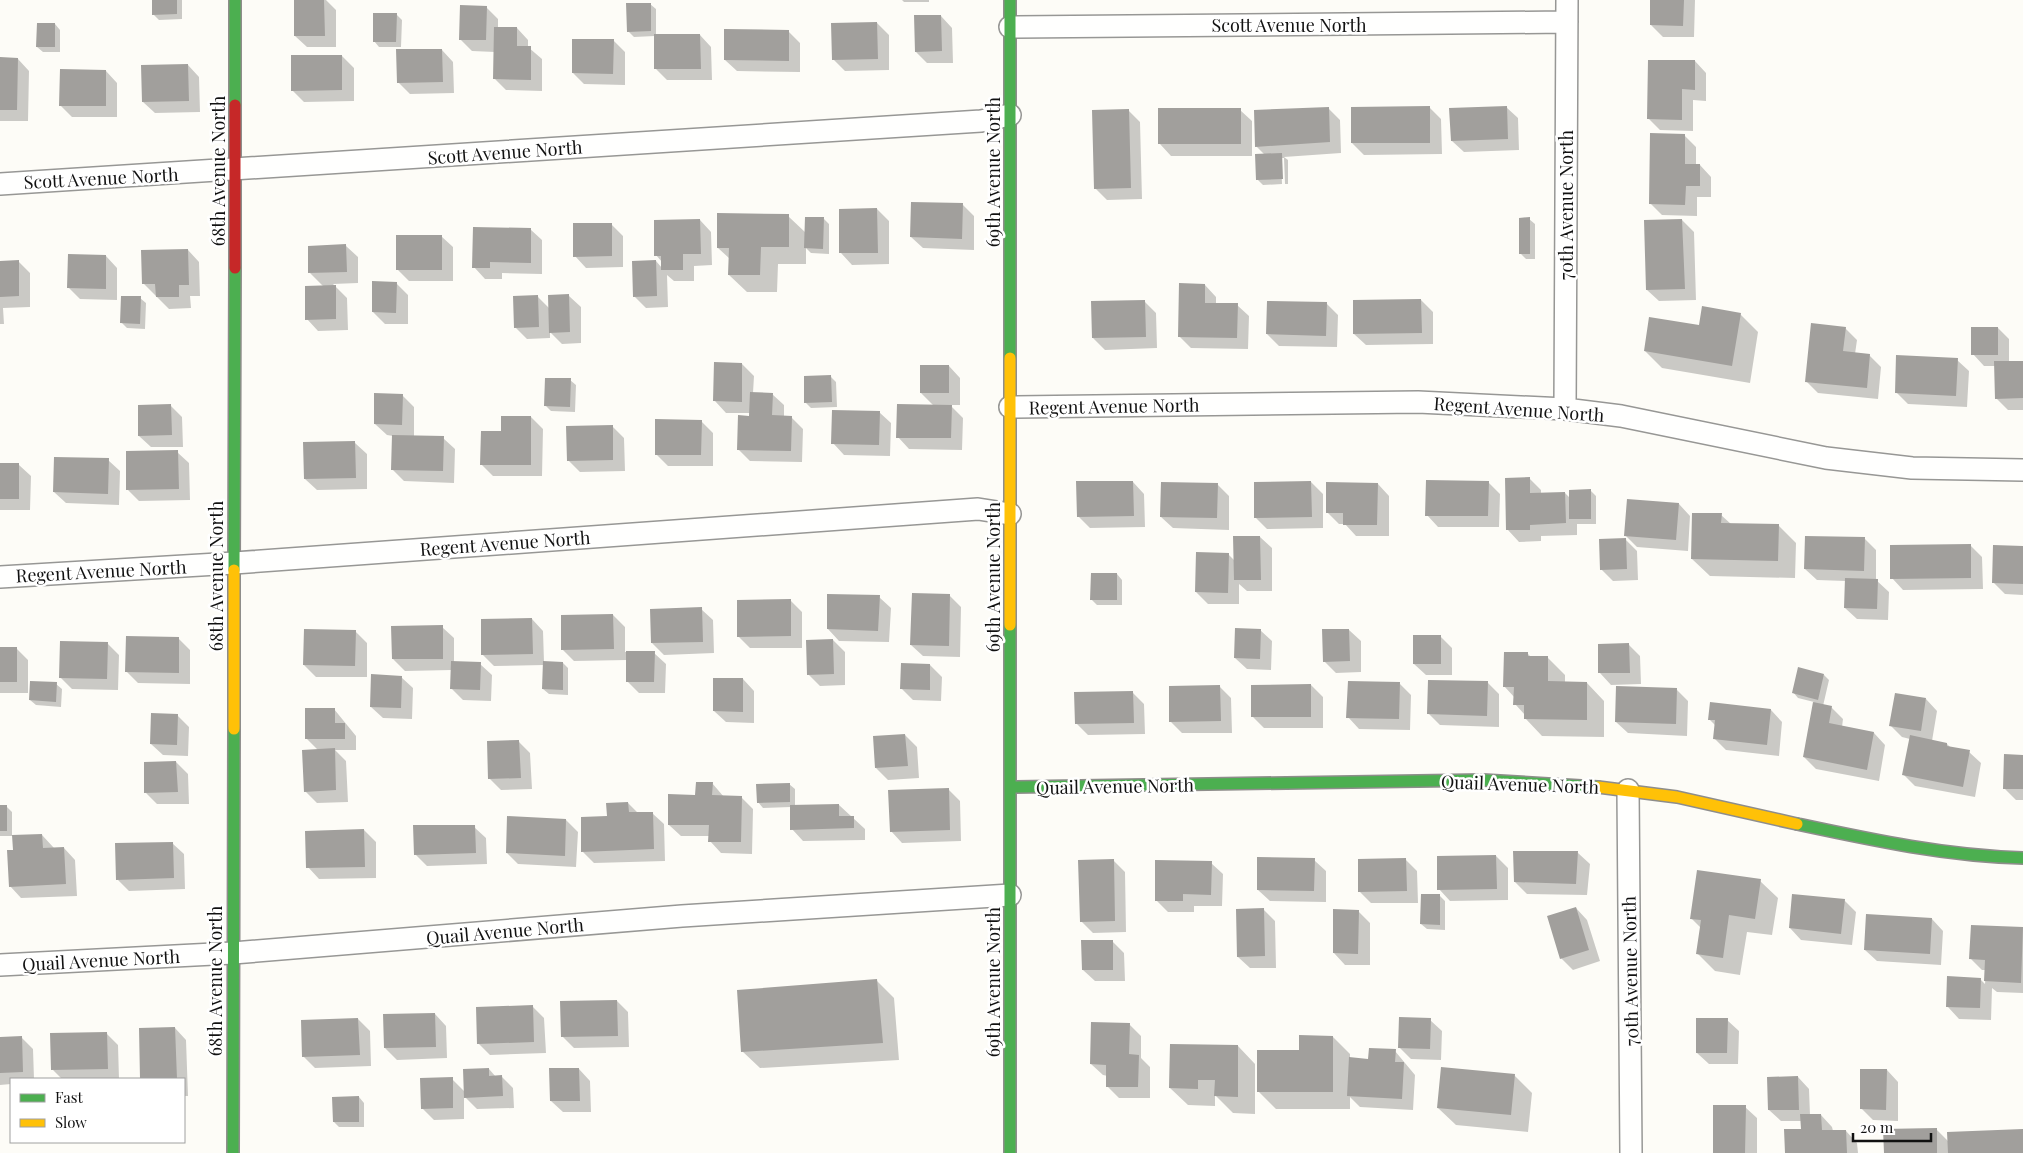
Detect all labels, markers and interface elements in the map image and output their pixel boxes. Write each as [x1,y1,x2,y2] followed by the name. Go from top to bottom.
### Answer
[1211,13,1367,37] street label: Scott Avenue North
[206,95,230,246] street label: 68th Avenue North
[981,96,1005,247] street label: 69th Avenue North
[1554,130,1578,280] street label: 70th Avenue North
[427,135,584,169] street label: Scott Avenue North
[23,162,179,194] street label: Scott Avenue North
[1433,391,1606,427] street label: Regent Avenue North
[1028,393,1200,419] street label: Regent Avenue North
[204,500,228,651] street label: 68th Avenue North
[981,501,1005,652] street label: 69th Avenue North
[419,525,592,561] street label: Regent Avenue North
[15,555,187,587] street label: Regent Avenue North
[1441,769,1600,799] street label: Quail Avenue North
[1036,773,1195,799] street label: Quail Avenue North
[1617,895,1643,1046] street label: 70th Avenue North
[203,905,227,1056] street label: 68th Avenue North
[981,906,1005,1057] street label: 69th Avenue North
[425,912,585,950] street label: Quail Avenue North
[21,944,181,976] street label: Quail Avenue North
[10,1078,185,1143] legend
[55,1087,84,1107] text: Fast
[1853,1110,1930,1142] scale bar
[55,1112,87,1132] text: Slow
[1860,1117,1894,1137] text: 20 m

